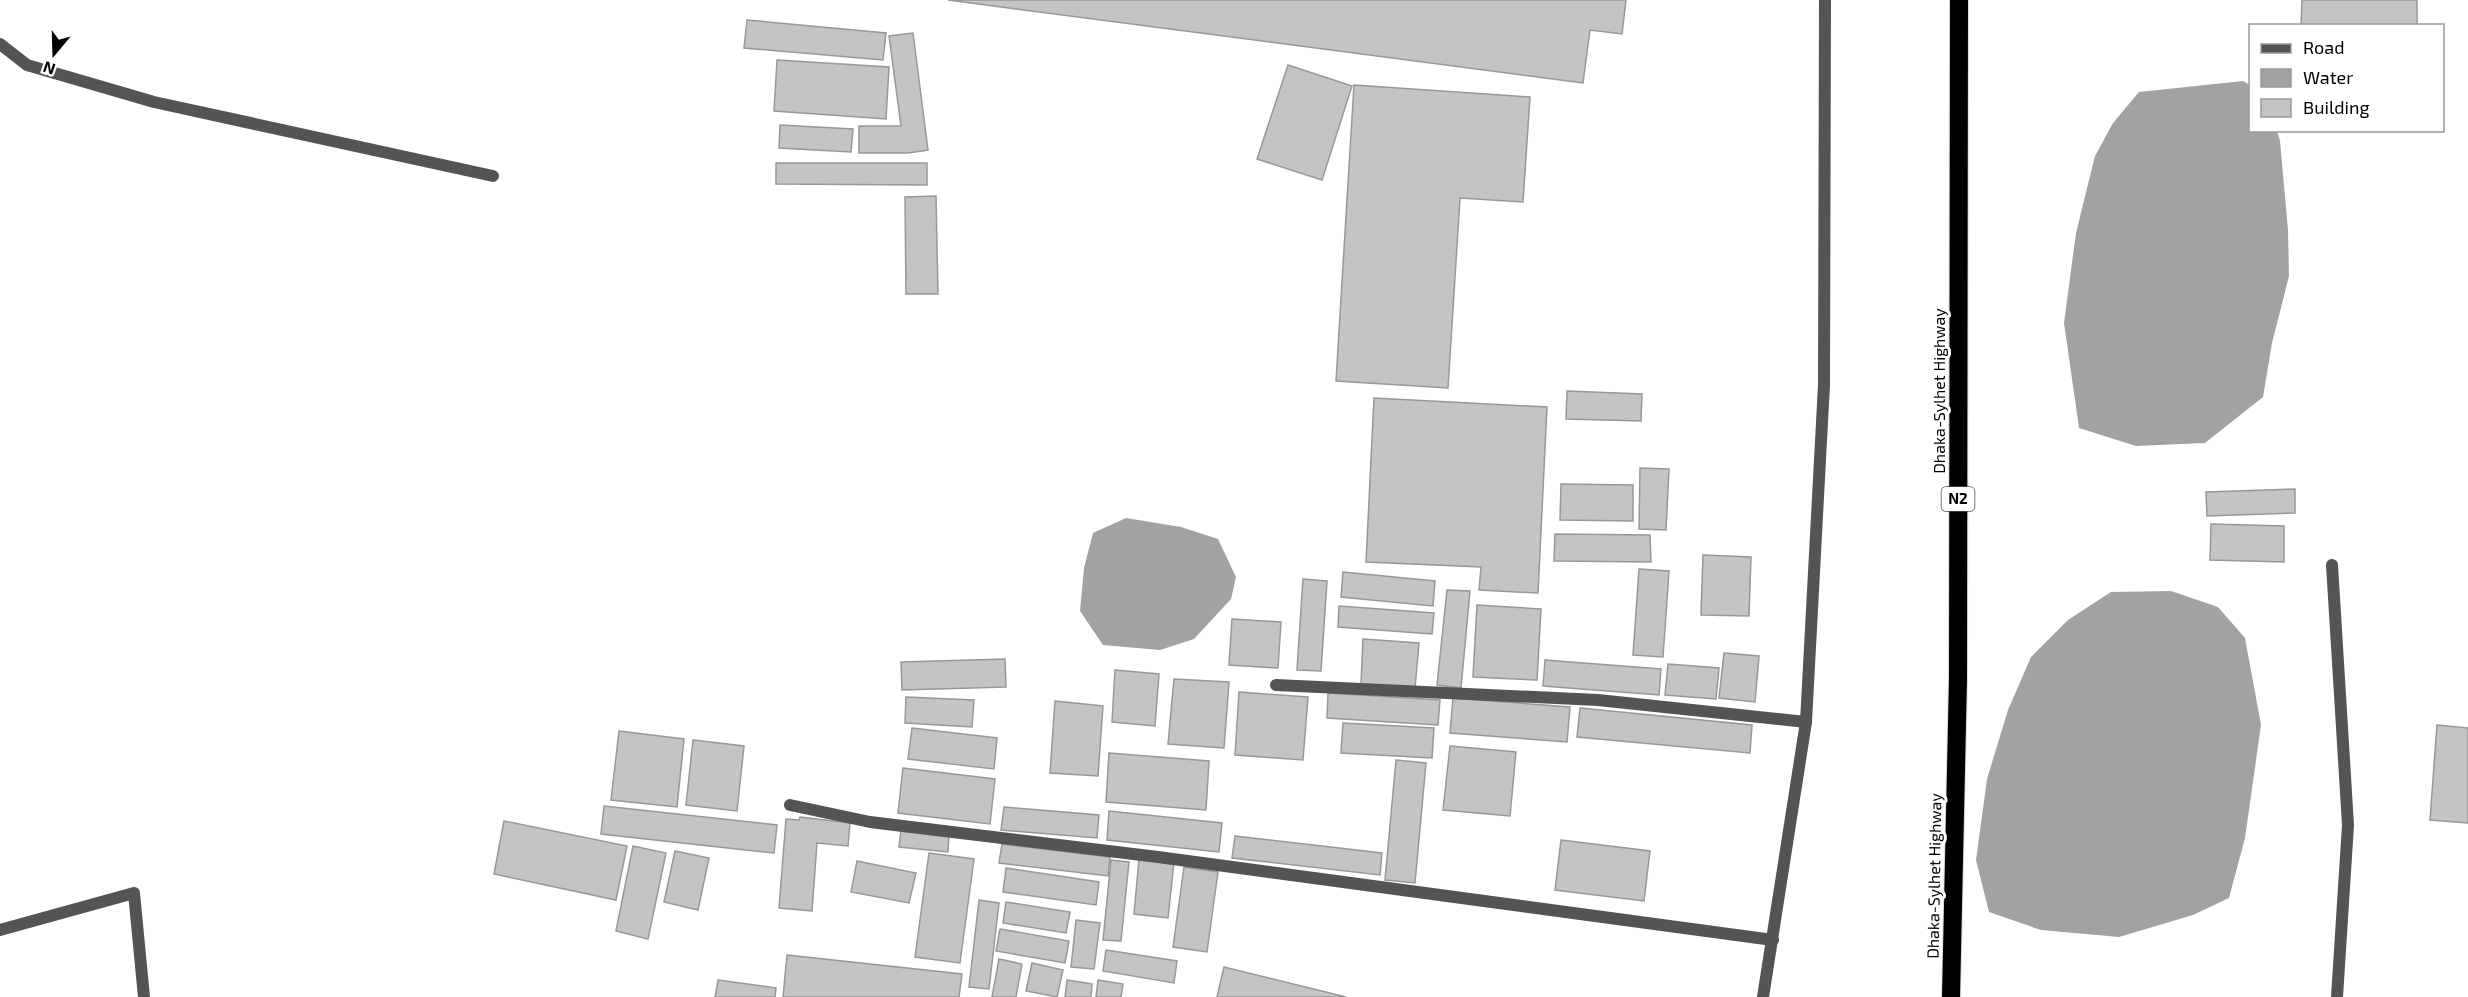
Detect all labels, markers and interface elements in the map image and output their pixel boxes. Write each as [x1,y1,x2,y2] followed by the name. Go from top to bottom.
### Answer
[24,24,84,84] north arrow
[2249,24,2444,132] legend
[2303,36,2344,58] text: Road
[40,58,58,80] text: N
[2303,66,2353,88] text: Water
[2303,96,2370,118] text: Building
[1929,308,1948,474] street label: Dhaka-Sylhet Highway
[1942,487,1974,511] road number: N2
[1923,793,1944,959] street label: Dhaka-Sylhet Highway

